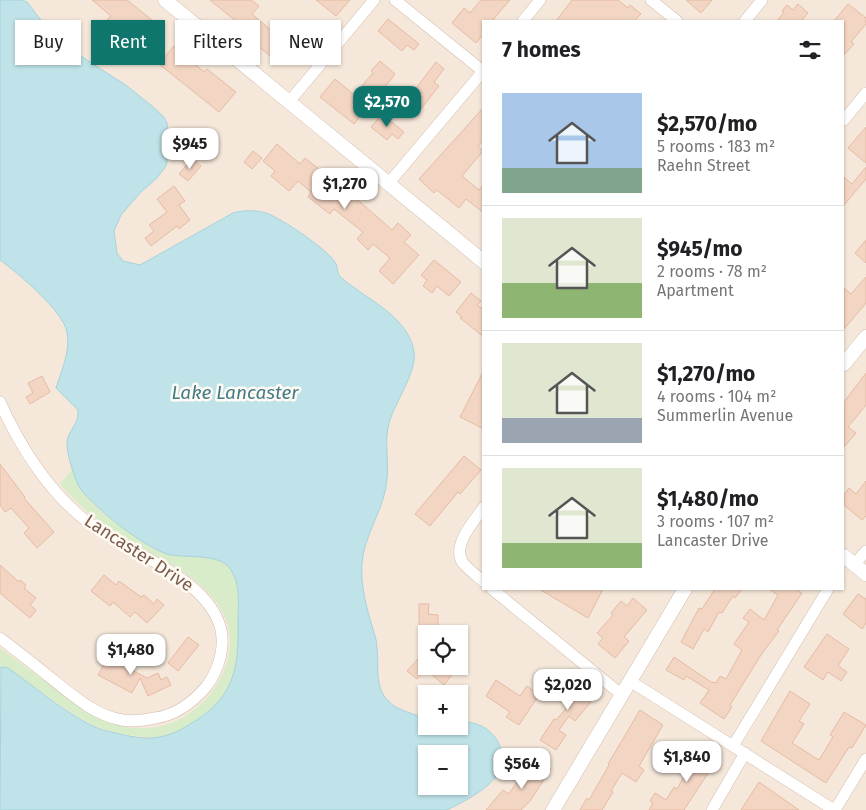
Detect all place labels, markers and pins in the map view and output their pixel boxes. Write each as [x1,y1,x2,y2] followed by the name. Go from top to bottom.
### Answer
[346,86,428,128] pin: $2,570
[160,128,220,170] pin: $945
[304,168,386,210] pin: $1,270
[90,634,172,676] pin: $1,480
[527,668,609,711] pin: $2,020
[646,740,728,783] pin: $1,840
[492,748,552,790] pin: $564

